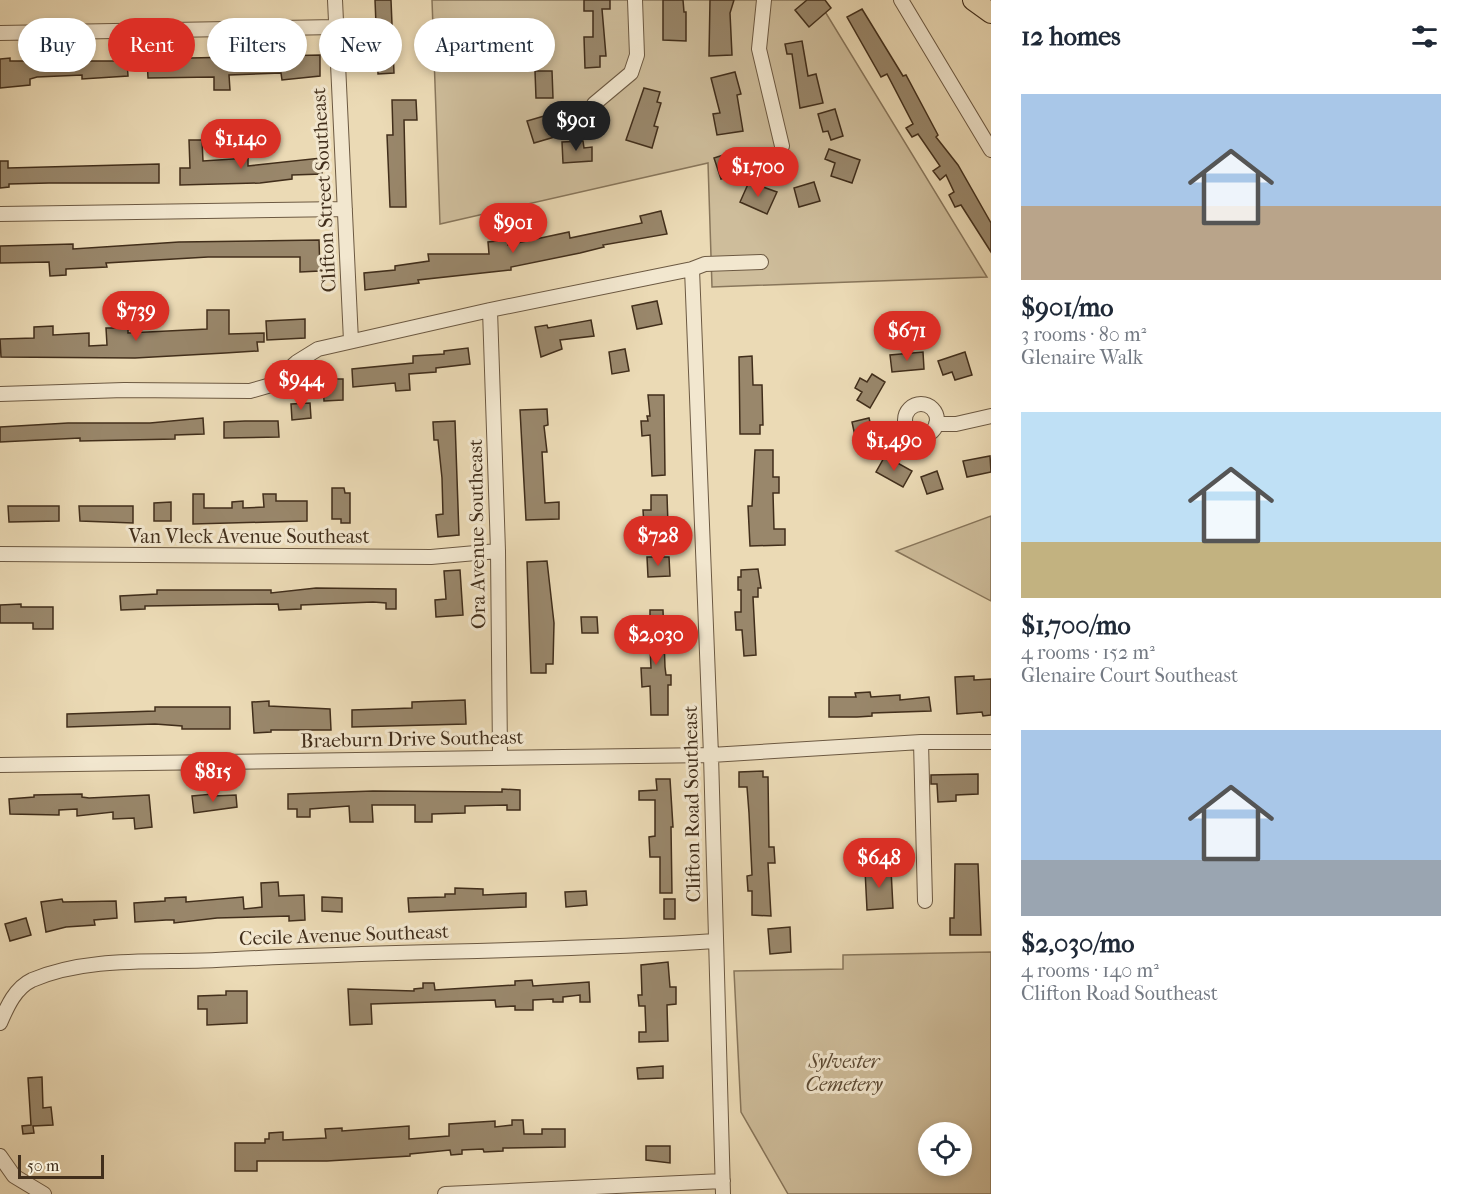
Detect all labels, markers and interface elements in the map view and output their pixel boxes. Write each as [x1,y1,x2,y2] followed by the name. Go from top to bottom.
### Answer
[18,18,96,72] chip: Buy
[108,18,195,72] chip: Rent
[207,18,307,72] chip: Filters
[319,18,402,72] chip: New
[414,18,555,72] chip: Apartment
[1408,20,1441,53] icon: filters
[1021,21,1121,52] text: 12 homes
[307,87,341,293] street label: Clifton Street Southeast
[540,101,612,152] pin: $901
[556,109,596,132] text: $901
[192,119,290,170] pin: $1,140
[215,127,267,150] text: $1,140
[1177,133,1285,241] icon: home
[709,147,807,198] pin: $1,700
[732,155,784,178] text: $1,700
[477,203,549,254] pin: $901
[493,211,533,234] text: $901
[100,291,172,342] pin: $739
[1021,292,1113,323] text: $901/mo
[116,299,156,322] text: $739
[871,311,943,362] pin: $671
[888,319,926,342] text: $671
[1021,323,1146,346] text: 3 rooms · 80 m²
[1021,346,1143,369] text: Glenaire Walk
[265,360,337,411] pin: $944
[278,368,324,391] text: $944
[845,421,943,472] pin: $1,490
[866,429,922,452] text: $1,490
[464,439,490,629] street label: Ora Avenue Southeast
[1177,451,1285,559] icon: home
[622,516,694,567] pin: $728
[638,524,678,547] text: $728
[127,525,370,548] street label: Van Vleck Avenue Southeast
[1021,610,1131,641] text: $1,700/mo
[607,615,705,666] pin: $2,030
[628,623,684,646] text: $2,030
[1021,641,1155,664] text: 4 rooms · 152 m²
[1021,664,1238,687] text: Glenaire Court Southeast
[679,705,705,903] street label: Clifton Road Southeast
[300,726,524,752] street label: Braeburn Drive Southeast
[177,752,249,803] pin: $815
[195,760,231,783] text: $815
[1177,769,1285,877] icon: home
[843,838,915,889] pin: $648
[857,846,901,869] text: $648
[239,920,449,950] street label: Cecile Avenue Southeast
[1021,928,1134,959] text: $2,030/mo
[1021,959,1159,982] text: 4 rooms · 140 m²
[1021,982,1218,1005] text: Clifton Road Southeast
[805,1050,883,1096] park label: Sylvester Cemetery
[918,1122,972,1176] map controls
[918,1122,972,1176] button: locate
[18,1152,104,1180] scale bar
[27,1156,59,1175] text: 50 m

